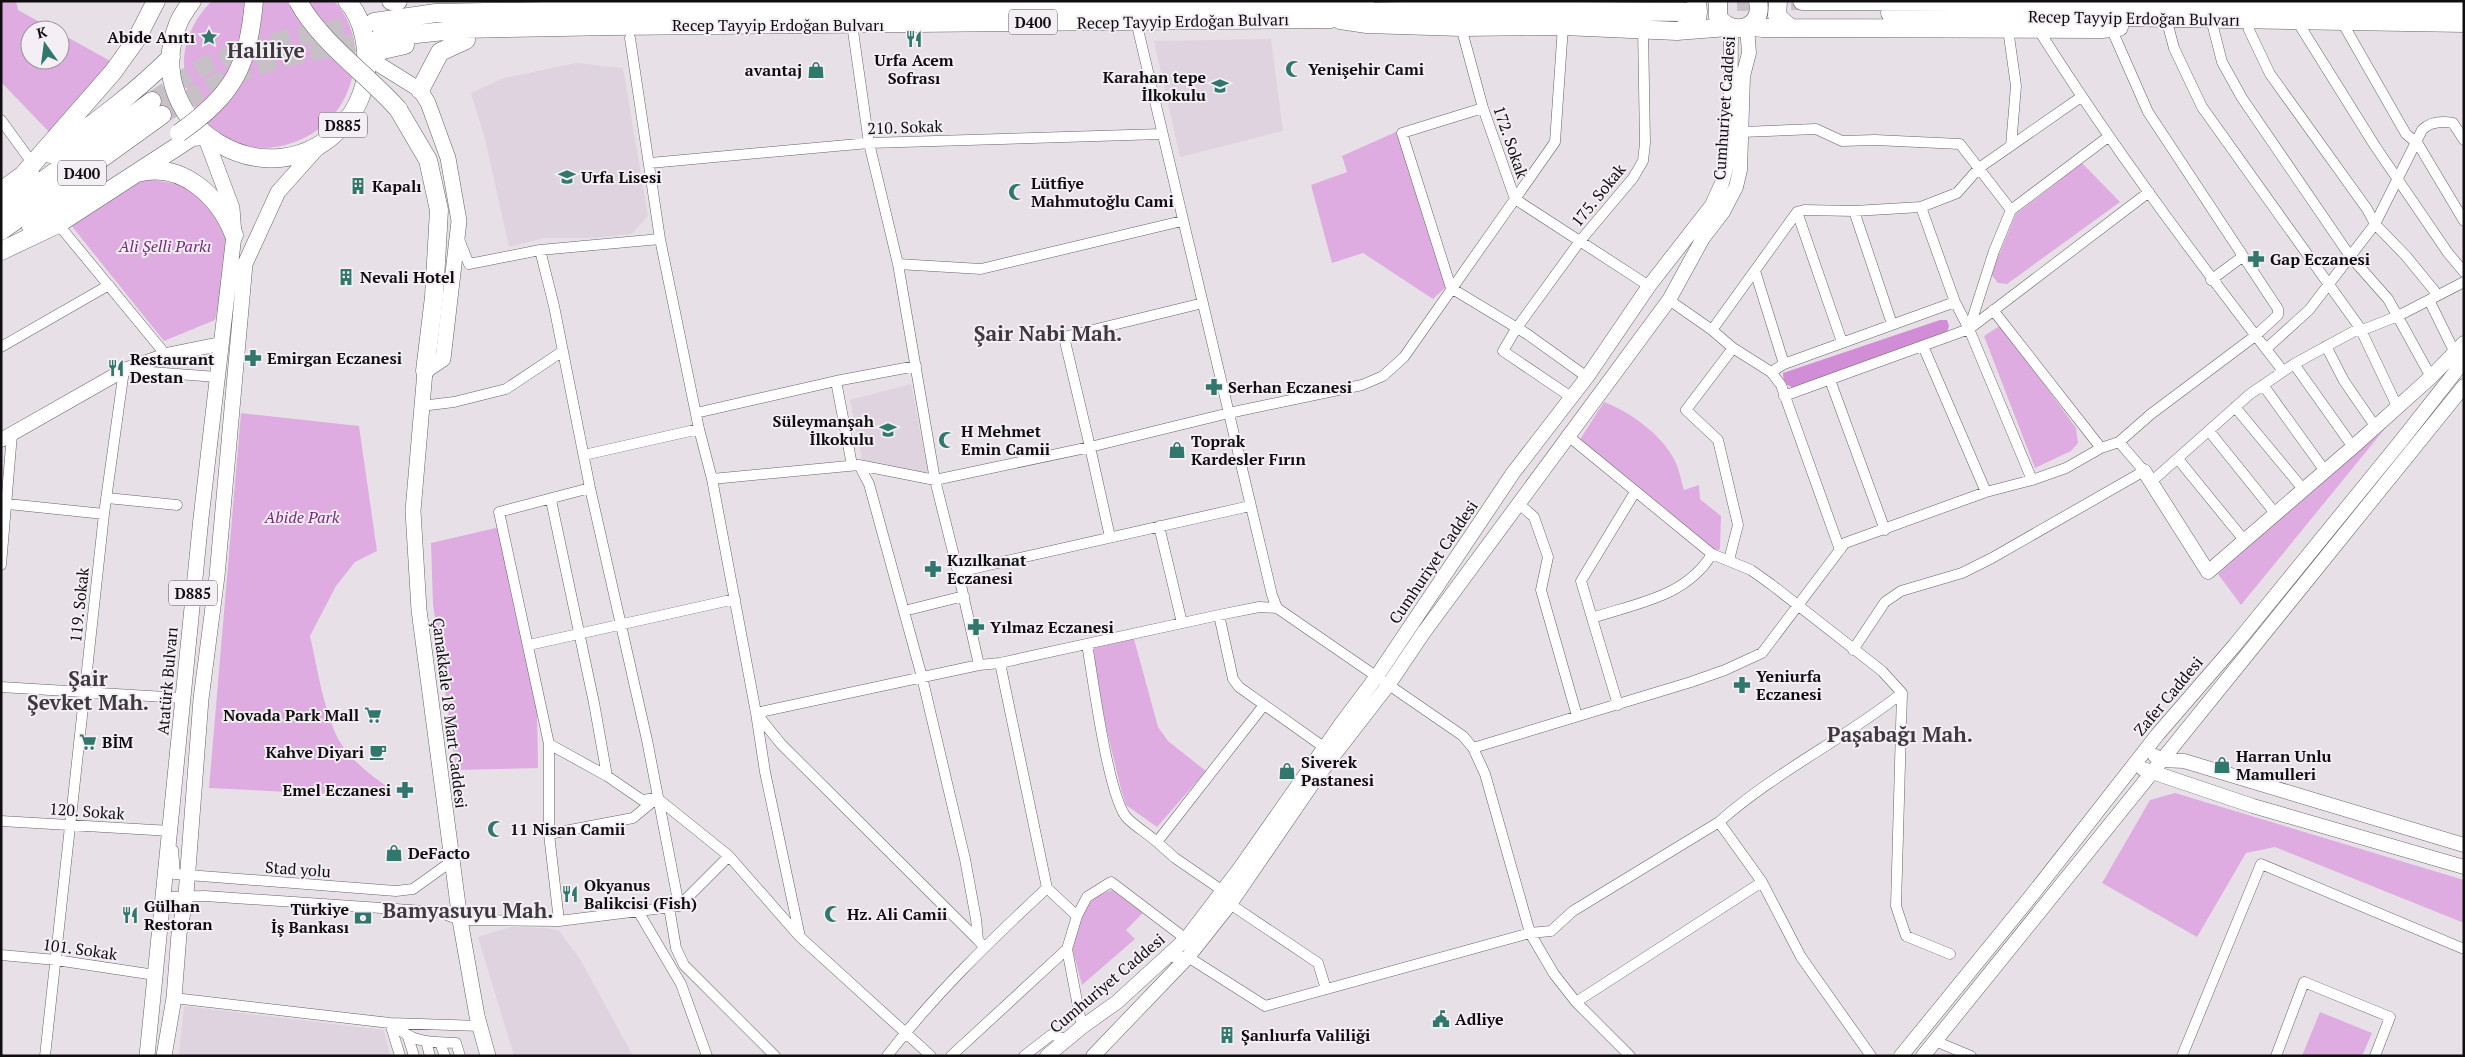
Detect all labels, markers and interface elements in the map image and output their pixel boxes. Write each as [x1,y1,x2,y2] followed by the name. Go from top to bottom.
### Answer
[2028,5,2240,31] street label: Recep Tayyip Erdoğan Bulvarı
[1077,8,1289,34] street label: Recep Tayyip Erdoğan Bulvarı
[1009,10,1057,34] road number: D400
[672,14,884,36] street label: Recep Tayyip Erdoğan Bulvarı
[20,20,70,70] north arrow
[35,21,49,42] text: K
[107,26,195,48] place label: Abide Anıtı
[199,27,219,47] place icon: Abide Anıtı
[904,29,924,49] restaurant icon: Urfa Acem Sofrası
[1708,35,1740,181] street label: Cumhuriyet Caddesi
[227,36,305,64] district label: Haliliye
[874,49,954,89] place label: Urfa Acem Sofrası
[1308,58,1424,80] place label: Yenişehir Cami
[745,59,802,81] place label: avantaj
[1284,59,1304,79] mosque icon: Yenişehir Cami
[806,60,826,80] shop icon: avantaj
[1103,66,1206,106] place label: Karahan tepe İlkokulu
[1210,76,1230,96] school or university icon: Karahan tepe İlkokulu
[1488,103,1534,182] street label: 172. Sokak
[319,112,367,138] road number: D885
[867,115,944,139] street label: 210. Sokak
[1566,158,1631,231] street label: 175. Sokak
[58,160,106,186] road number: D400
[581,166,661,188] place label: Urfa Lisesi
[557,167,577,187] school or university icon: Urfa Lisesi
[1031,172,1174,212] place label: Lütfiye Mahmutoğlu Cami
[372,175,422,197] place label: Kapalı
[348,176,368,196] building icon: Kapalı
[1007,182,1027,202] mosque icon: Lütfiye Mahmutoğlu Cami
[118,235,211,257] park label: Ali Şelli Parkı
[2270,248,2370,270] place label: Gap Eczanesi
[2246,249,2266,269] pharmacy icon: Gap Eczanesi
[360,266,455,288] place label: Nevali Hotel
[336,267,356,287] building icon: Nevali Hotel
[974,319,1122,347] district label: Şair Nabi Mah.
[267,347,402,369] place label: Emirgan Eczanesi
[130,348,215,388] place label: Restaurant Destan
[243,348,263,368] pharmacy icon: Emirgan Eczanesi
[106,358,126,378] restaurant icon: Restaurant Destan
[1228,376,1352,398] place label: Serhan Eczanesi
[1204,377,1224,397] pharmacy icon: Serhan Eczanesi
[772,410,875,450] place label: Süleymanşah İlkokulu
[878,420,898,440] school or university icon: Süleymanşah İlkokulu
[961,420,1050,460] place label: H Mehmet Emin Camii
[937,430,957,450] mosque icon: H Mehmet Emin Camii
[1191,430,1306,470] place label: Toprak Kardesler Fırın
[1167,440,1187,460] shop icon: Toprak Kardesler Fırın
[1383,496,1483,628] street label: Cumhuriyet Caddesi
[264,506,340,528] park label: Abide Park
[947,549,1027,589] place label: Kızılkanat Eczanesi
[923,559,943,579] pharmacy icon: Kızılkanat Eczanesi
[64,566,94,644] street label: 119. Sokak
[169,580,217,606] road number: D885
[427,616,473,810] street label: Çanakkale 18 Mart Caddesi
[990,616,1114,638] place label: Yılmaz Eczanesi
[966,617,986,637] pharmacy icon: Yılmaz Eczanesi
[151,626,183,736] street label: Atatürk Bulvarı
[2128,652,2208,740] street label: Zafer Caddesi
[27,664,149,716] district label: Şair Şevket Mah.
[1756,665,1822,705] place label: Yeniurfa Eczanesi
[1732,675,1752,695] pharmacy icon: Yeniurfa Eczanesi
[223,704,359,726] place label: Novada Park Mall
[363,705,383,725] supermarket icon: Novada Park Mall
[1827,720,1973,748] district label: Paşabağı Mah.
[102,731,133,753] place label: BİM
[78,732,98,752] supermarket icon: BİM
[266,741,364,763] place label: Kahve Diyari
[368,742,388,762] cafe icon: Kahve Diyari
[2236,745,2332,785] place label: Harran Unlu Mamulleri
[1301,751,1374,791] place label: Siverek Pastanesi
[2212,755,2232,775] shop icon: Harran Unlu Mamulleri
[1277,761,1297,781] shop icon: Siverek Pastanesi
[283,779,391,801] place label: Emel Eczanesi
[395,780,415,800] pharmacy icon: Emel Eczanesi
[49,797,126,825] street label: 120. Sokak
[510,818,625,840] place label: 11 Nisan Camii
[486,819,506,839] mosque icon: 11 Nisan Camii
[408,842,470,864] place label: DeFacto
[384,843,404,863] shop icon: DeFacto
[264,856,332,882] street label: Stad yolu
[584,874,697,914] place label: Okyanus Balikcisi (Fish)
[560,884,580,904] restaurant icon: Okyanus Balikcisi (Fish)
[144,895,213,935] place label: Gülhan Restoran
[383,896,553,924] district label: Bamyasuyu Mah.
[271,898,349,938] place label: Türkiye İş Bankası
[847,903,947,925] place label: Hz. Ali Camii
[823,904,843,924] mosque icon: Hz. Ali Camii
[120,905,140,925] restaurant icon: Gülhan Restoran
[353,908,373,928] bank icon: Türkiye İş Bankası
[1045,928,1170,1038] street label: Cumhuriyet Caddesi
[41,933,120,965] street label: 101. Sokak
[1455,1008,1504,1030] place label: Adliye
[1431,1009,1451,1029] public building icon: Adliye
[1241,1024,1370,1046] place label: Şanlıurfa Valiliği
[1217,1025,1237,1045] building icon: Şanlıurfa Valiliği

